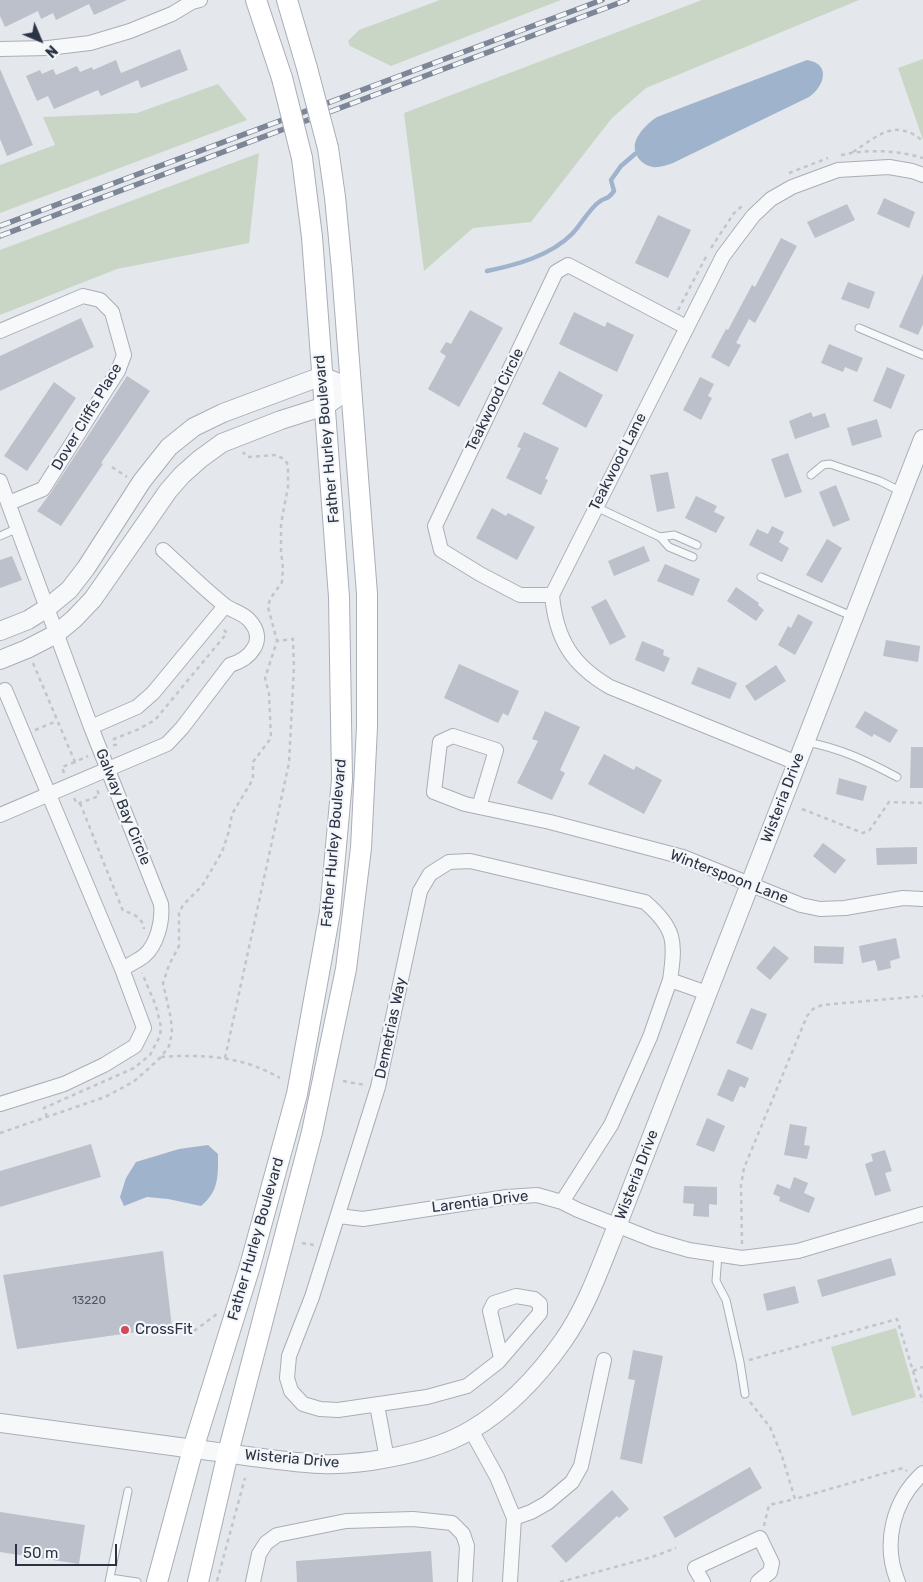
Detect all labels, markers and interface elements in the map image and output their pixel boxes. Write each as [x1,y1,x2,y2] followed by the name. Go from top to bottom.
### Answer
[15,15,65,65] north arrow
[41,41,61,61] text: N
[462,345,528,455] street label: Teakwood Circle
[311,354,343,524] street label: Father Hurley Boulevard
[48,360,126,474] street label: Dover Cliffs Place
[586,410,650,514] street label: Teakwood Lane
[92,746,154,868] street label: Galway Bay Circle
[758,750,808,846] street label: Wisteria Drive
[318,758,350,928] street label: Father Hurley Boulevard
[667,846,791,908] street label: Winterspoon Lane
[371,976,411,1080] street label: Demetrias Way
[612,1127,662,1223] street label: Wisteria Drive
[224,1155,288,1323] street label: Father Hurley Boulevard
[431,1187,529,1217] street label: Larentia Drive
[72,1294,106,1308] house number: 13220
[135,1321,193,1339] place label: CrossFit
[119,1324,131,1336] marker: CrossFit
[244,1446,340,1472] street label: Wisteria Drive
[18,1534,120,1566] scale bar
[23,1544,58,1562] text: 50 m

